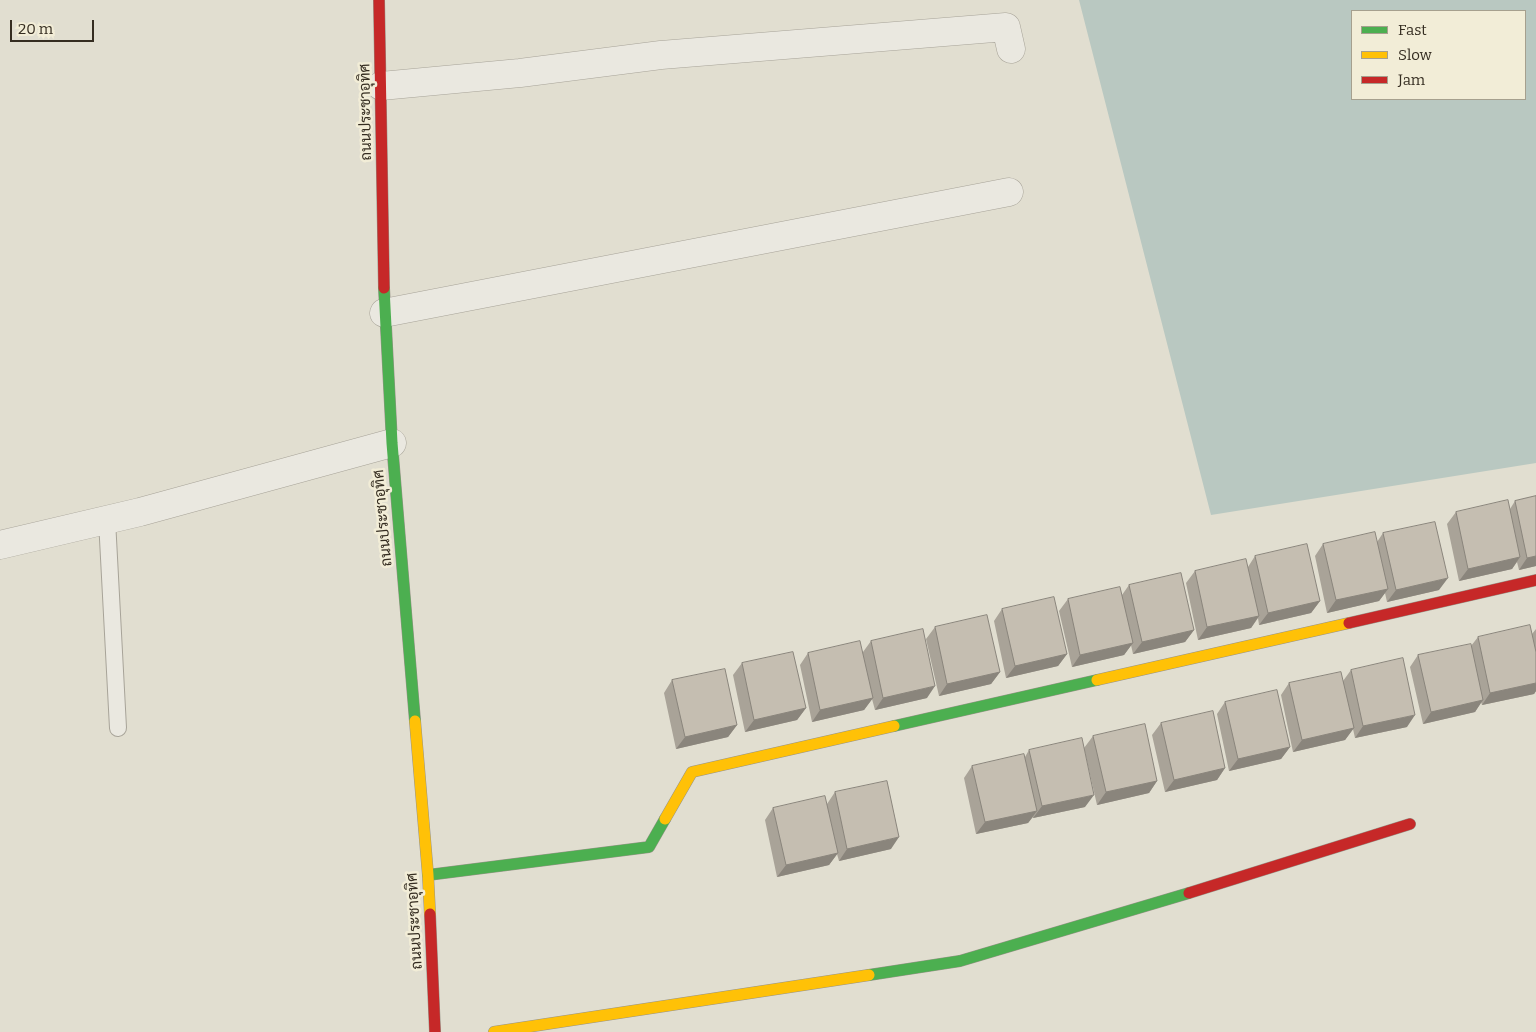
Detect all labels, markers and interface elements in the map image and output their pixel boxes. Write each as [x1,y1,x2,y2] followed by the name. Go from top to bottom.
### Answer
[12,10,96,42] scale bar
[1351,10,1526,100] legend
[18,20,53,38] text: 20 m
[1398,21,1427,39] text: Fast
[1398,46,1432,64] text: Slow
[356,63,376,161] street label: ถนนประชาอุทิศ
[1398,71,1425,89] text: Jam
[370,469,396,567] street label: ถนนประชาอุทิศ
[403,872,427,970] street label: ถนนประชาอุทิศ

